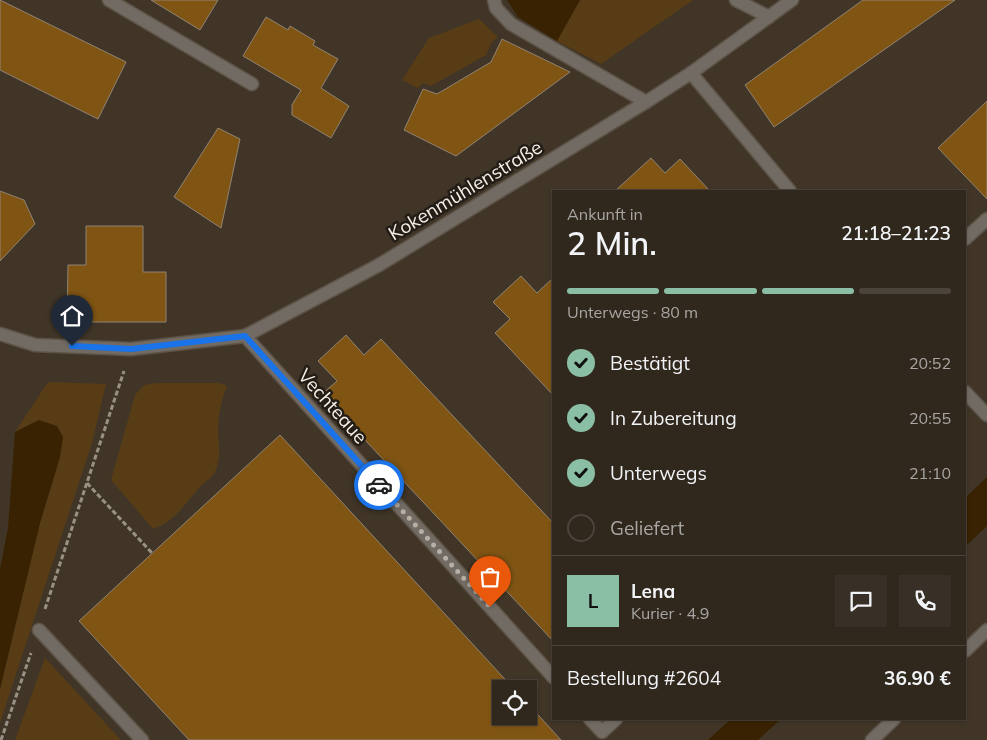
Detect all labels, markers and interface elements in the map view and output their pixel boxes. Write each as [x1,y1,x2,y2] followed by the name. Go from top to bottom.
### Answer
[384,135,546,245] street label: Kokenmühlenstraße
[567,204,643,224] text: Ankunft in
[841,221,951,245] text: 21:18–21:23
[567,223,657,263] text: 2 Min.
[51,295,93,346] pin
[58,302,86,330] icon: home
[567,302,698,322] text: Unterwegs · 80 m
[567,349,595,377] icon: check
[610,351,690,375] text: Bestätigt
[909,353,951,373] text: 20:52
[293,364,373,448] street label: Vechteaue
[567,404,595,432] icon: check
[610,406,737,430] text: In Zubereitung
[909,408,951,428] text: 20:55
[567,459,595,487] icon: check
[354,460,404,510] courier
[610,461,707,485] text: Unterwegs
[909,463,951,483] text: 21:10
[365,471,393,499] icon: car
[610,516,684,540] text: Geliefert
[469,556,511,607] pin
[476,563,504,591] icon: bag
[835,575,887,627] button: chat
[899,575,951,627] button: phone
[631,579,675,603] text: Lena
[588,589,598,613] text: L
[631,603,709,623] text: Kurier · 4.9
[567,666,721,690] text: Bestellung #2604
[884,666,951,690] text: 36.90 €
[492,680,537,725] map controls
[492,680,537,725] button: locate

